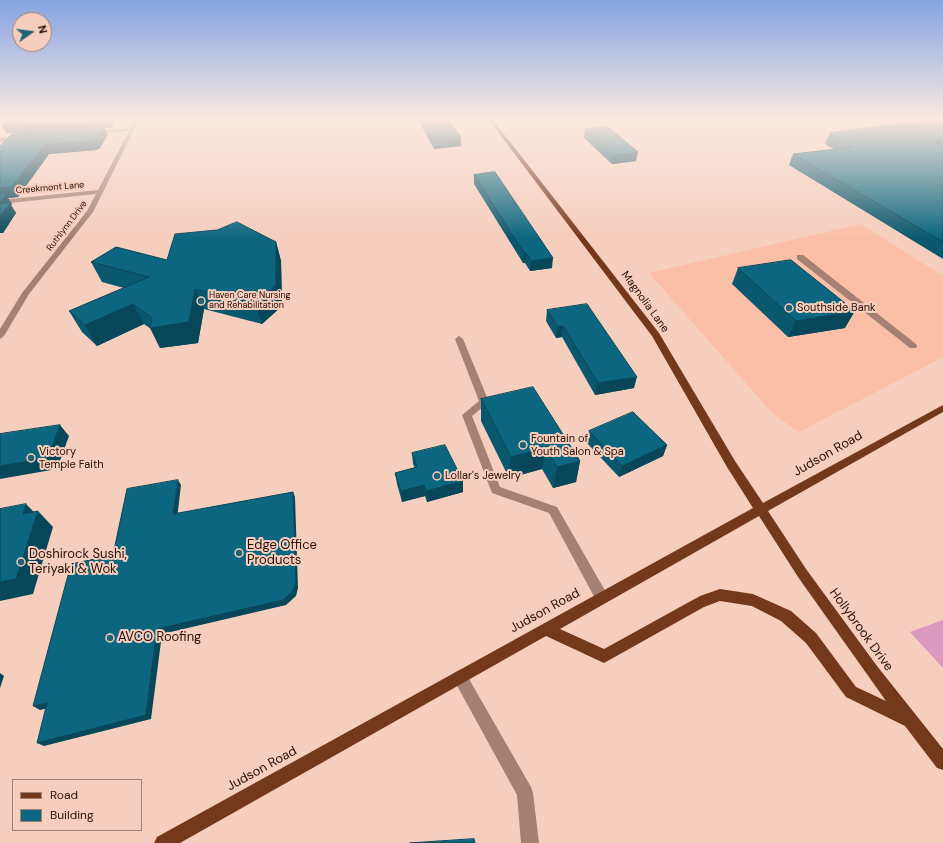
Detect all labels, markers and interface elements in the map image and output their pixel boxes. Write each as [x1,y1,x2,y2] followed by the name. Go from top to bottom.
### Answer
[12,12,52,52] north arrow
[35,24,50,35] text: N
[15,180,85,196] street label: Creekmont Lane
[45,199,89,253] street label: Ruthlynn Drive
[618,269,672,335] street label: Magnolia Lane
[209,291,291,312] place label: Haven Care Nursing and Rehabilitation
[196,296,206,306] marker: Haven Care Nursing and Rehabilitation
[797,301,876,315] place label: Southside Bank
[784,303,794,313] marker: Southside Bank
[791,428,865,480] street label: Judson Road
[531,432,624,458] place label: Fountain of Youth Salon & Spa
[518,440,528,450] marker: Fountain of Youth Salon & Spa
[39,445,104,471] place label: Victory Temple Faith
[26,453,36,463] marker: Victory Temple Faith
[445,469,521,483] place label: Lollar's Jewelry
[432,471,442,481] marker: Lollar's Jewelry
[247,538,317,569] place label: Edge Office Products
[29,547,127,578] place label: Doshirock Sushi, Teriyaki & Wok
[234,548,244,558] marker: Edge Office Products
[16,557,26,567] marker: Doshirock Sushi, Teriyaki & Wok
[507,585,583,637] street label: Judson Road
[826,586,896,674] street label: Hollybrook Drive
[118,630,201,646] place label: AVCO Roofing
[105,633,115,643] marker: AVCO Roofing
[224,743,300,795] street label: Judson Road
[12,779,142,831] legend
[50,787,78,803] text: Road
[50,807,94,823] text: Building

